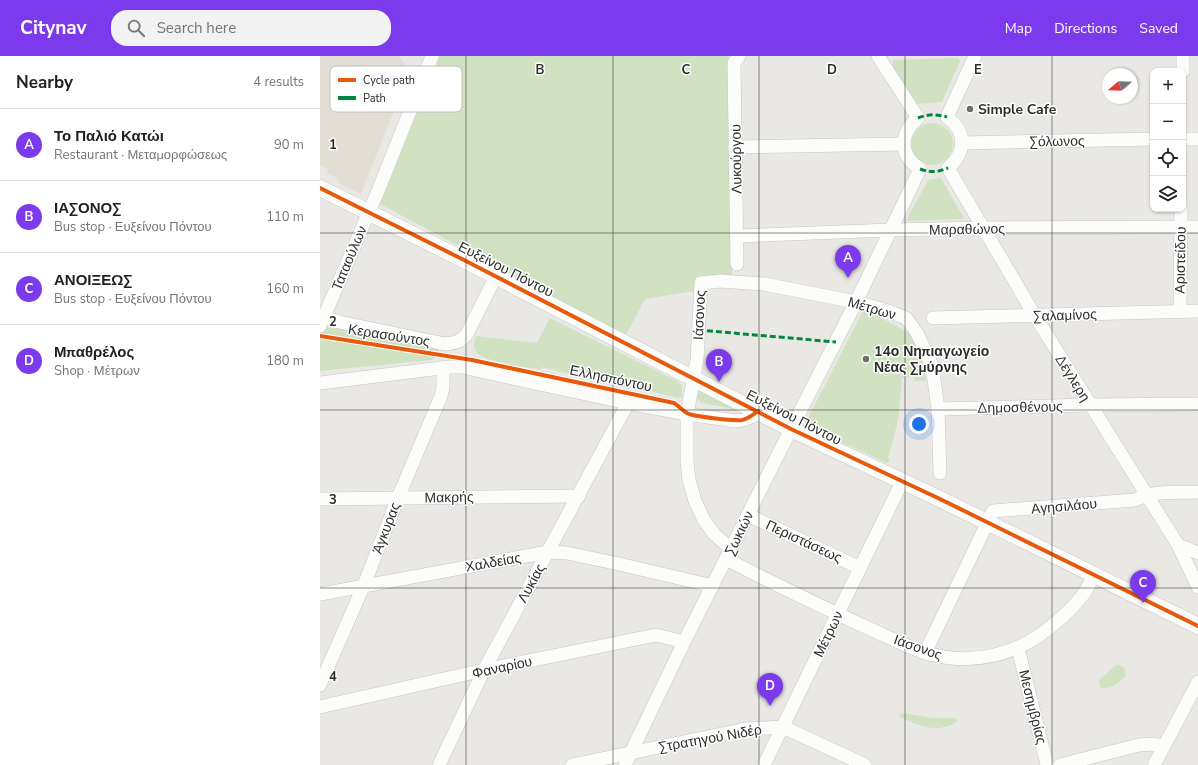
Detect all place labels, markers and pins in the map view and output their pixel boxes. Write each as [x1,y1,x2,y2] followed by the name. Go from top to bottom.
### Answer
[978,100,1057,119] place label: Simple Cafe
[965,104,975,114] marker: Simple Cafe
[835,245,861,278] pin: A
[874,342,989,377] place label: 14ο Νηπιαγωγείο Νέας Σμύρνης
[706,349,732,382] pin: B
[861,354,871,364] marker: 14ο Νηπιαγωγείο Νέας Σμύρνης
[1130,570,1156,603] pin: C
[757,673,783,706] pin: D

